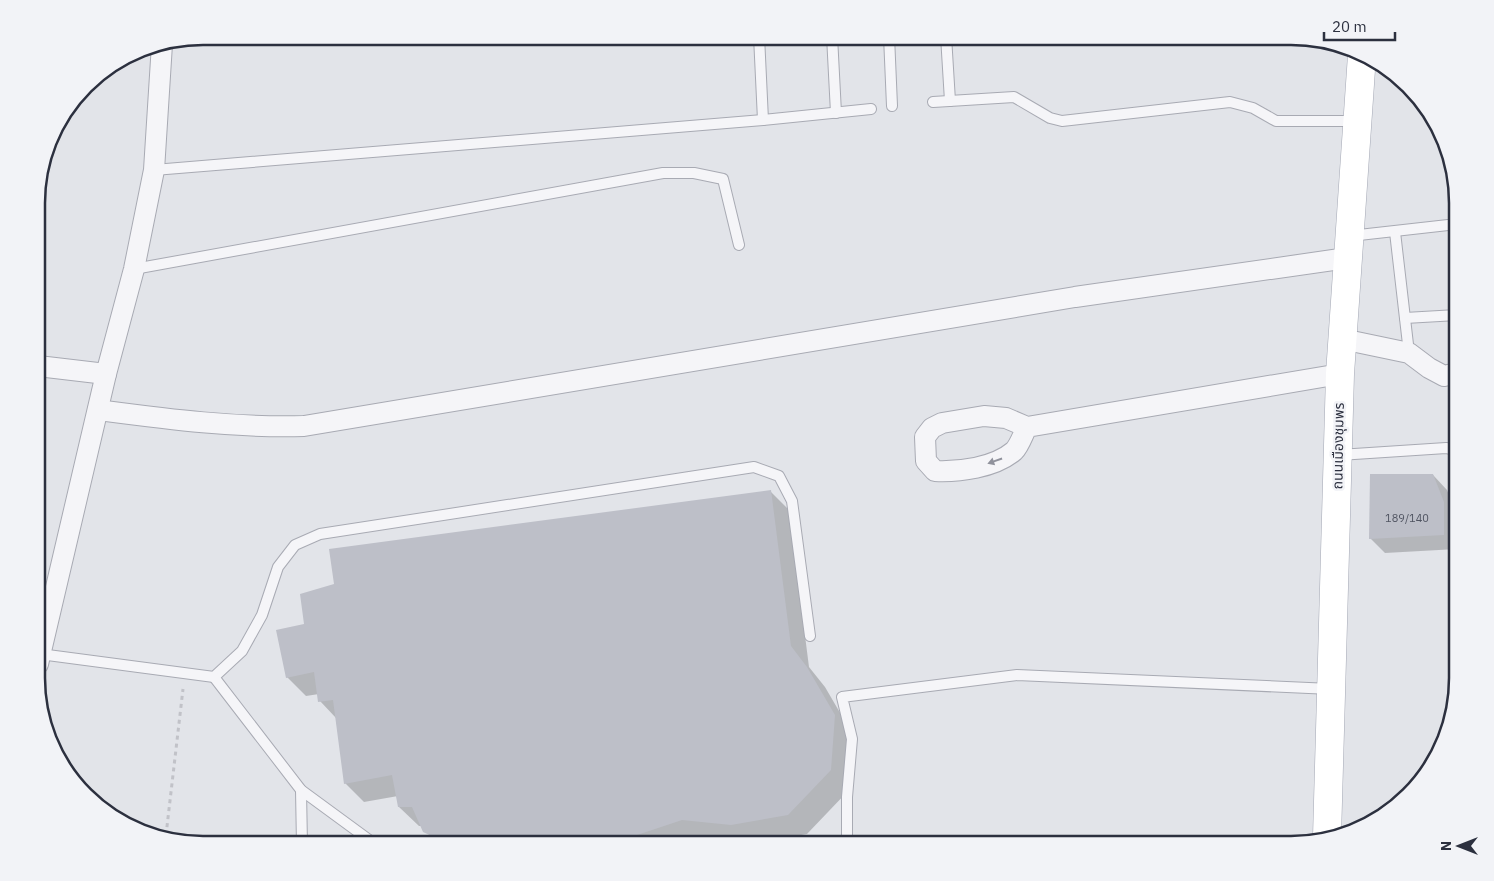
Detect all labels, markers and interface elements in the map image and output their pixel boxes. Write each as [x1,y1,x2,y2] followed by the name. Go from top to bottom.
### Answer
[1324,10,1395,42] scale bar
[1332,17,1367,36] text: 20 m
[1328,402,1348,490] street label: ถนนเมืองชุมพร
[988,458,1003,465] one-way arrow
[1385,511,1429,525] house number: 189/140
[1434,821,1484,871] north arrow
[1437,841,1455,851] text: N

